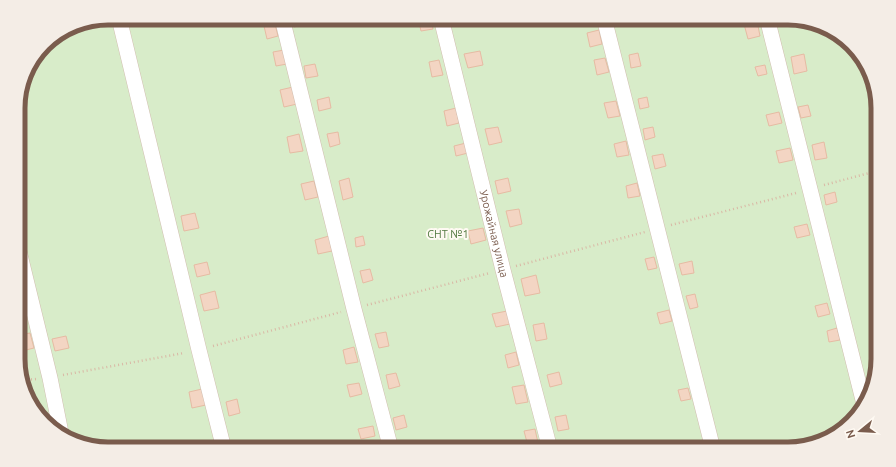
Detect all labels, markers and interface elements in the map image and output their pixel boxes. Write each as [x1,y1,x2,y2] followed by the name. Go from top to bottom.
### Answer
[477,189,511,279] street label: Урожайная улица
[427,228,469,240] park label: СНТ №1
[840,411,880,451] north arrow
[844,428,857,440] text: N

